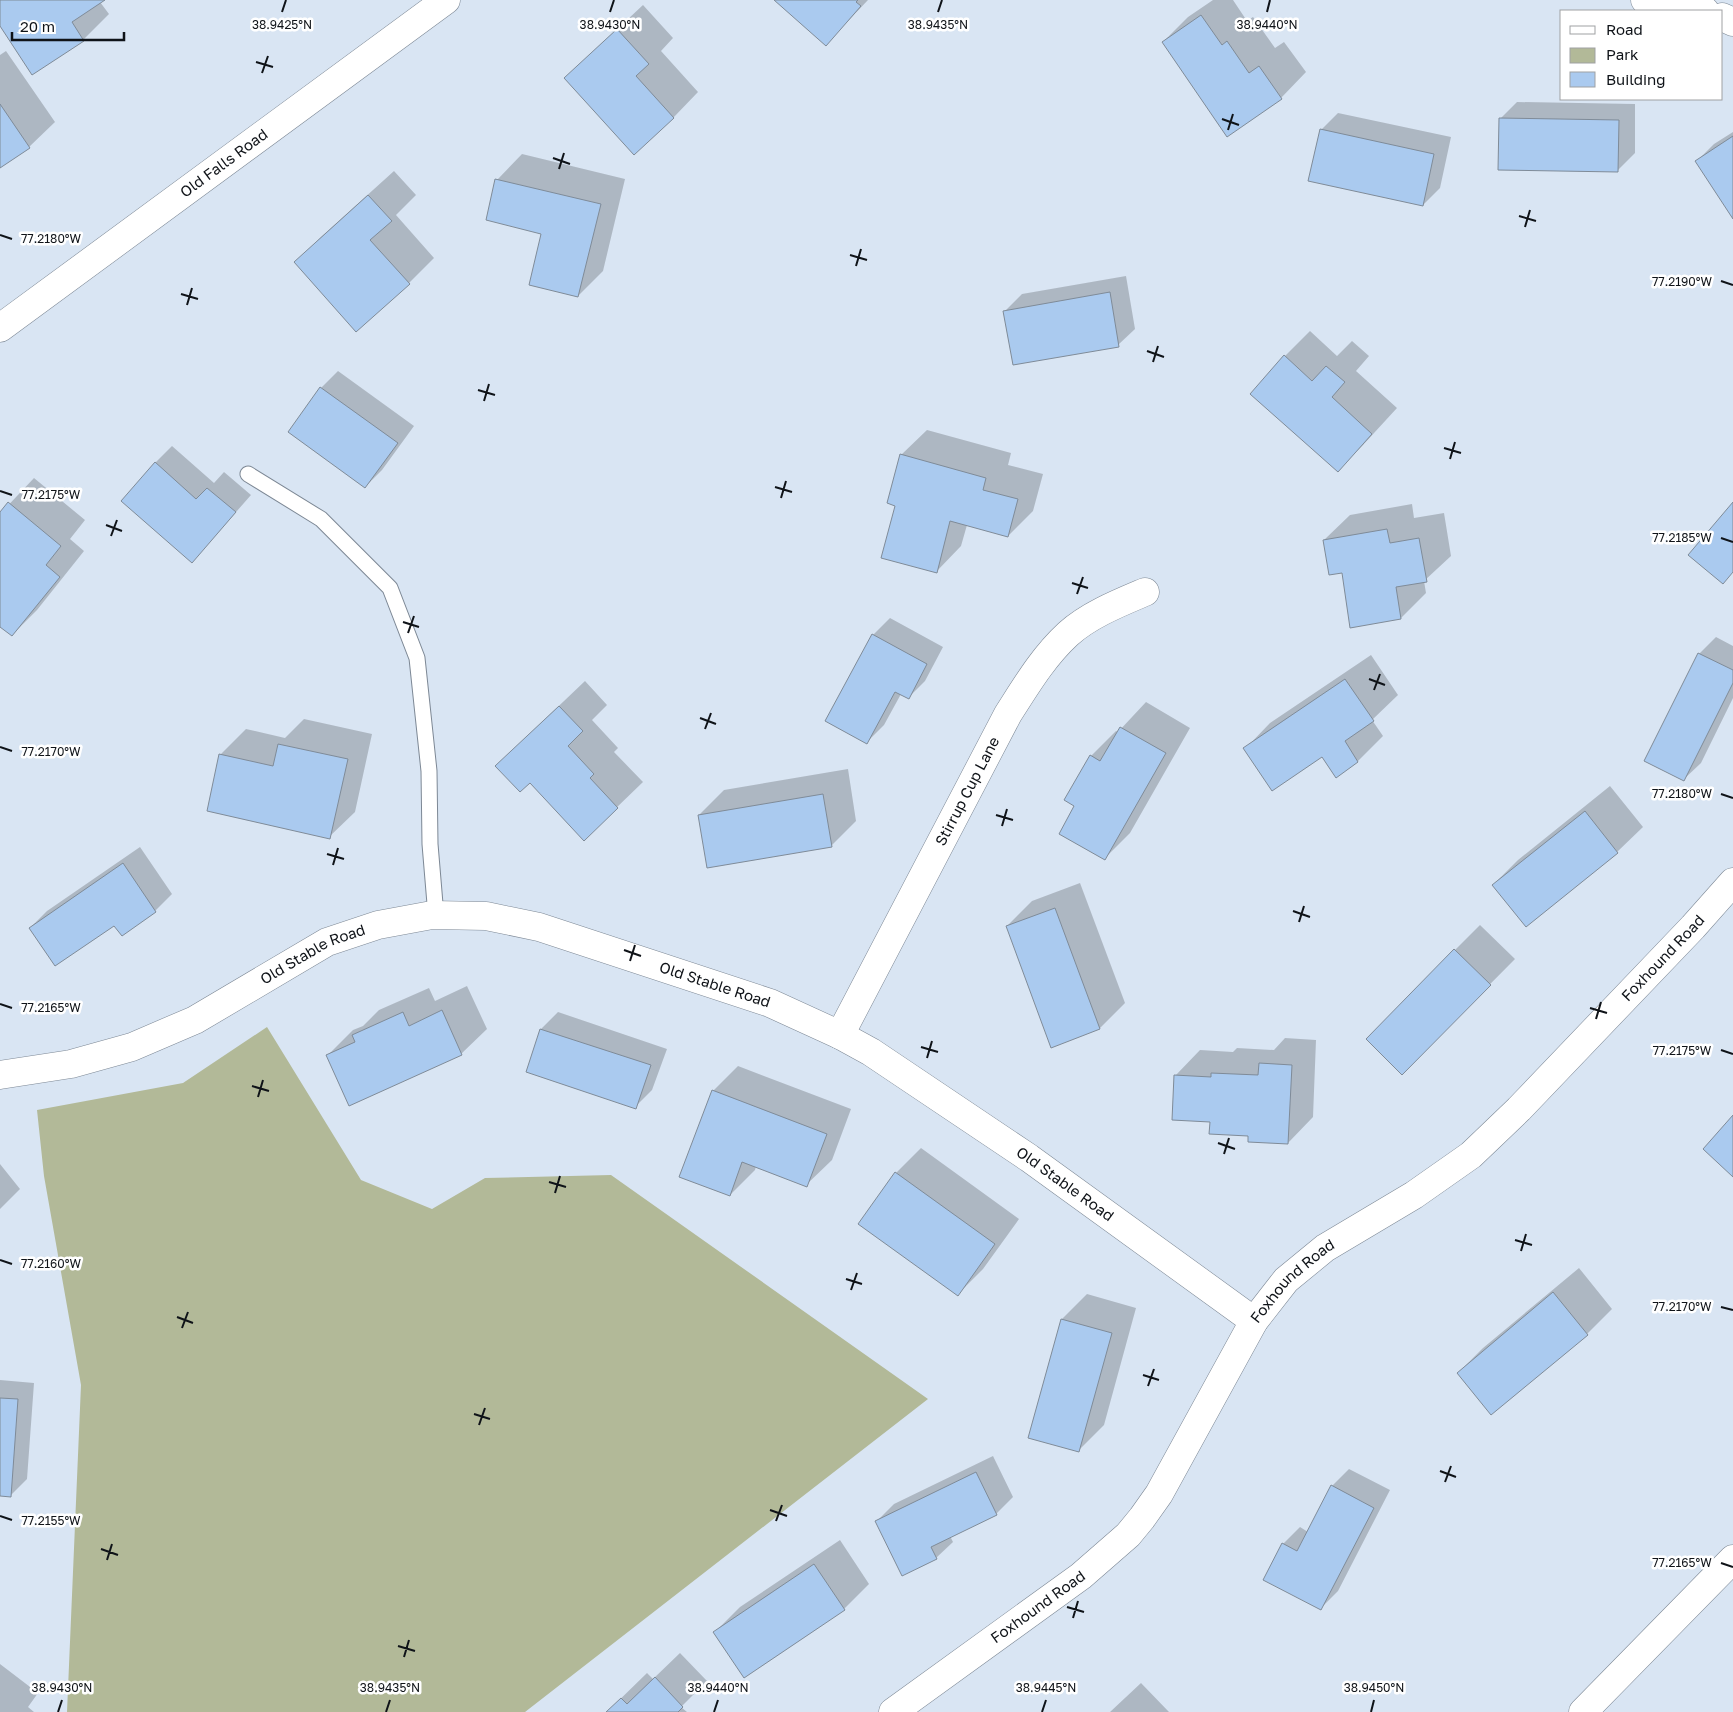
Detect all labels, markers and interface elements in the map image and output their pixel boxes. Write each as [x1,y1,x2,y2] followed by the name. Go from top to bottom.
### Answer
[12,10,125,42] scale bar
[1560,10,1723,100] legend
[20,17,55,35] text: 20 m
[252,17,312,32] text: 38.9425°N
[580,17,640,32] text: 38.9430°N
[908,17,968,32] text: 38.9435°N
[1236,17,1298,32] text: 38.9440°N
[1606,20,1643,38] text: Road
[1606,45,1639,63] text: Park
[1606,70,1666,88] text: Building
[176,124,271,201] street label: Old Falls Road
[21,231,82,246] text: 77.2180°W
[1652,274,1712,289] text: 77.2190°W
[22,487,81,502] text: 77.2175°W
[1652,530,1712,545] text: 77.2185°W
[931,733,1003,848] street label: Stirrup Cup Lane
[21,744,81,759] text: 77.2170°W
[1652,786,1713,801] text: 77.2180°W
[1617,911,1708,1004] street label: Foxhound Road
[257,920,367,988] street label: Old Stable Road
[657,957,773,1011] street label: Old Stable Road
[21,1000,81,1015] text: 77.2165°W
[1653,1043,1712,1058] text: 77.2175°W
[1013,1142,1118,1224] street label: Old Stable Road
[1246,1235,1337,1326] street label: Foxhound Road
[21,1256,81,1271] text: 77.2160°W
[1652,1299,1712,1314] text: 77.2170°W
[21,1513,81,1528] text: 77.2155°W
[1652,1555,1712,1570] text: 77.2165°W
[987,1566,1088,1646] street label: Foxhound Road
[32,1680,92,1695] text: 38.9430°N
[360,1680,420,1695] text: 38.9435°N
[687,1680,749,1695] text: 38.9440°N
[1016,1680,1076,1695] text: 38.9445°N
[1344,1680,1404,1695] text: 38.9450°N

